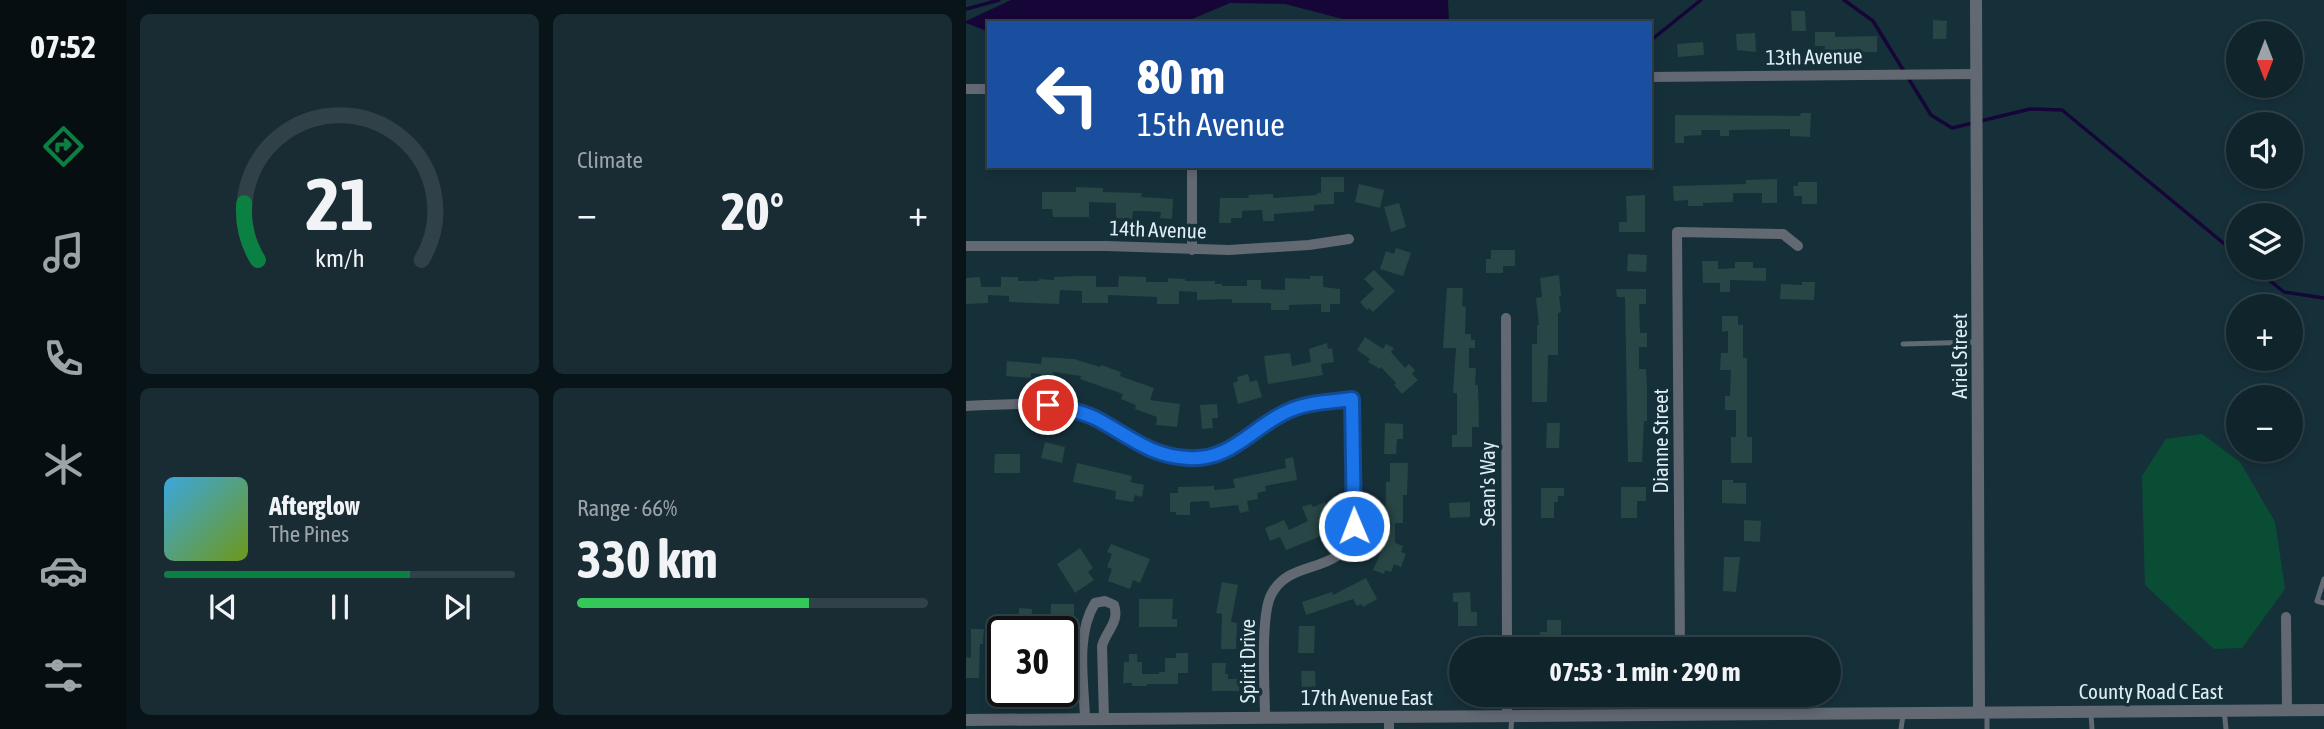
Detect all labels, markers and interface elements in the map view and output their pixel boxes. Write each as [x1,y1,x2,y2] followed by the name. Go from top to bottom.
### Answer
[2226,21,2303,98] north arrow
[2226,21,2303,462] map controls
[30,28,96,65] text: 07:52
[1765,43,1863,69] street label: 13th Avenue
[1137,48,1225,104] text: 80 m
[1022,49,1113,140] icon: left
[1137,106,1285,143] text: 15th Avenue
[2226,112,2303,189] button: sound
[39,122,88,171] icon: directions
[577,147,643,173] text: Climate
[305,162,374,245] text: 21
[721,181,784,241] text: 20°
[577,191,597,234] text: −
[908,191,928,234] text: +
[2226,203,2303,280] button: layers
[1109,215,1207,243] street label: 14th Avenue
[39,228,88,277] icon: music
[315,244,364,272] text: km/h
[2226,294,2303,371] button: +
[1947,313,1971,399] street label: Ariel Street
[39,334,88,383] icon: phone
[1018,375,1078,435] pin
[2226,385,2303,462] button: −
[1029,386,1067,424] icon: arrive
[1648,388,1672,494] street label: Dianne Street
[39,440,88,489] icon: climate
[1475,441,1499,526] street label: Sean's Way
[1317,489,1391,563] position arrow
[269,491,360,521] text: Afterglow
[577,495,677,521] text: Range · 66%
[269,521,349,547] text: The Pines
[577,529,718,589] text: 330 km
[39,546,88,595] icon: car
[204,588,242,626] icon: previous
[321,588,359,626] icon: pause
[438,588,476,626] icon: next
[987,616,1078,707] speed limit sign: 30
[1235,619,1259,703] street label: Spirit Drive
[39,651,88,700] icon: filters
[1550,657,1740,687] text: 07:53 · 1 min · 290 m
[2079,679,2223,703] street label: County Road C East
[1301,685,1433,709] street label: 17th Avenue East

